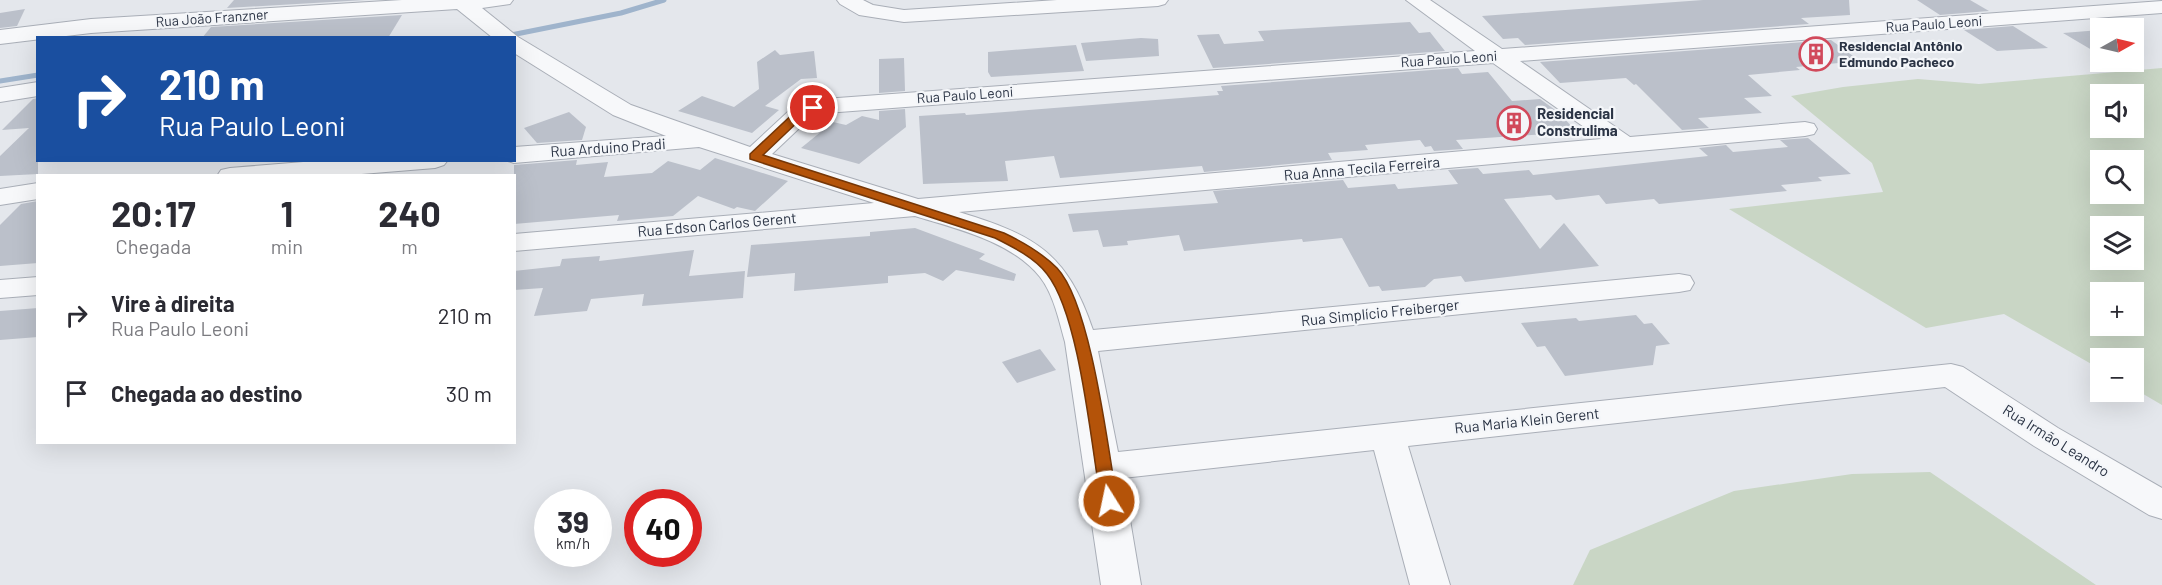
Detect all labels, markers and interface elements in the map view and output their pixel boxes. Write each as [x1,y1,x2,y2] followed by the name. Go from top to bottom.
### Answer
[155,5,269,30] street label: Rua João Franzner
[1885,12,1983,35] street label: Rua Paulo Leoni
[2090,18,2144,72] north arrow
[2090,18,2144,402] map controls
[1798,36,1834,72] building icon: Residencial Antônio Edmundo Pacheco
[1839,37,1963,70] place label: Residencial Antônio Edmundo Pacheco
[1400,47,1498,70] street label: Rua Paulo Leoni
[159,58,265,108] text: 210 m
[60,60,138,138] icon: right
[787,82,838,133] pin
[916,83,1014,106] street label: Rua Paulo Leoni
[2090,84,2144,138] button: sound
[796,91,829,124] icon: arrive
[1537,104,1618,139] place label: Residencial Construlima
[1496,105,1532,141] building icon: Residencial Construlima
[159,109,346,141] text: Rua Paulo Leoni
[550,134,666,160] street label: Rua Arduino Pradi
[2090,150,2144,204] button: search
[1283,152,1441,184] street label: Rua Anna Tecila Ferreira
[111,191,196,234] text: 20:17
[281,191,293,234] text: 1
[378,191,441,234] text: 240
[637,208,797,240] street label: Rua Edson Carlos Gerent
[2090,216,2144,270] button: layers
[116,234,191,258] text: Chegada
[271,234,303,258] text: min
[401,234,418,258] text: m
[2090,282,2144,336] button: +
[111,290,235,316] text: Vire à direita
[1300,295,1460,329] street label: Rua Simplício Freiberger
[60,299,93,332] icon: right
[438,302,492,328] text: 210 m
[111,316,249,340] text: Rua Paulo Leoni
[2090,348,2144,402] button: −
[60,377,93,410] icon: arrive
[111,380,302,406] text: Chegada ao destino
[446,380,492,406] text: 30 m
[2000,400,2113,480] street label: Rua Irmão Leandro
[1453,403,1600,437] street label: Rua Maria Klein Gerent
[1077,469,1141,533] position arrow
[624,489,702,567] speed limit sign: 40
[557,503,589,539] text: 39
[556,534,590,552] text: km/h

